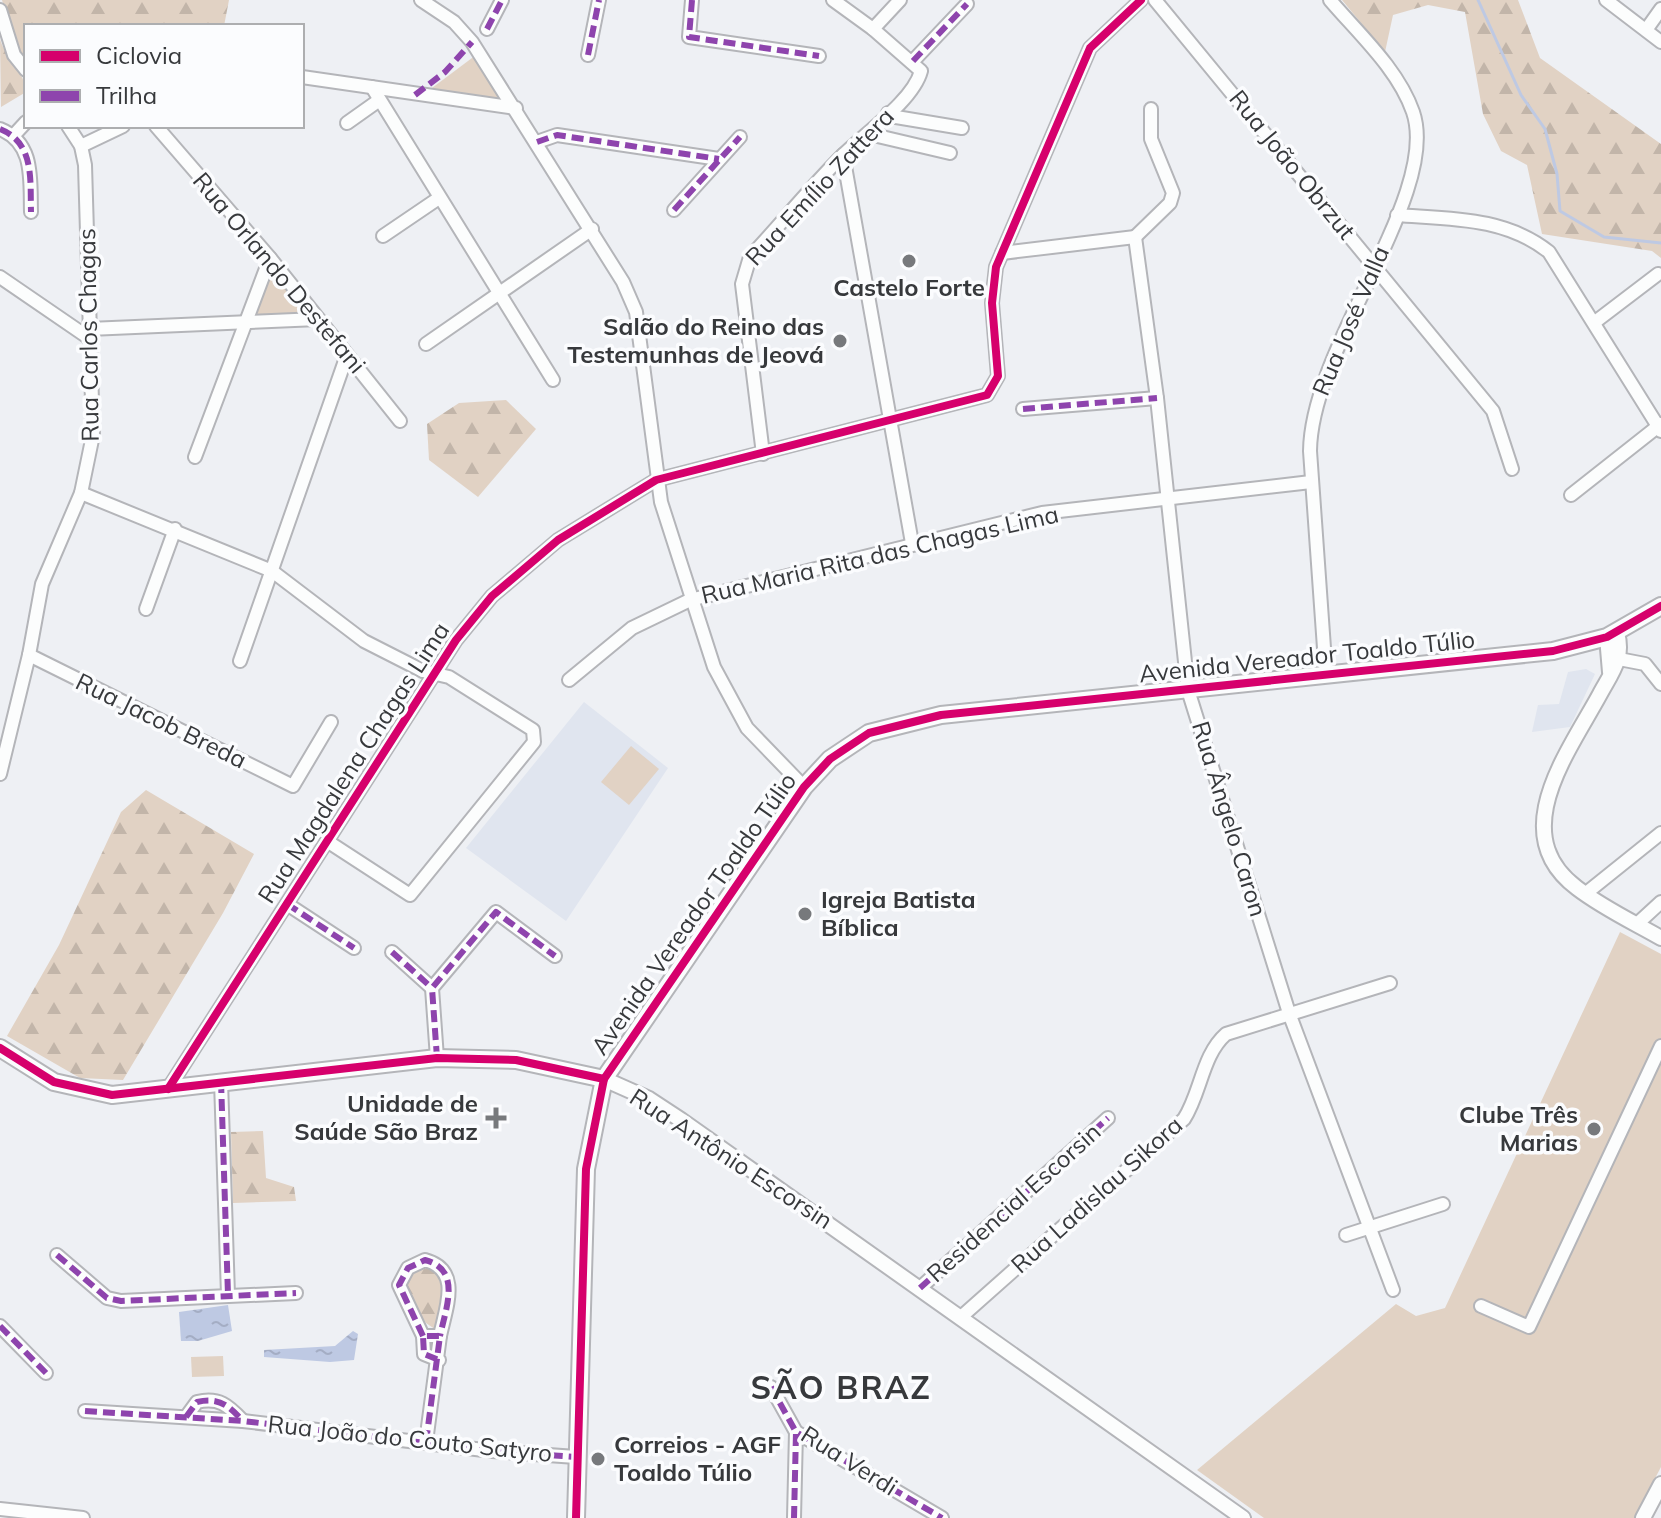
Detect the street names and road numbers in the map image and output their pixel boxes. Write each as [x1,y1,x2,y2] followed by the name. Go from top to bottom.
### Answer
[1223,84,1362,245] street label: Rua João Obrzut
[739,101,900,271] street label: Rua Emílio Zattera
[187,166,373,379] street label: Rua Orlando Destefani
[71,228,105,442] street label: Rua Carlos Chagas
[1305,241,1395,400] street label: Rua José Valla
[698,498,1061,610] street label: Rua Maria Rita das Chagas Lima
[251,616,455,909] street label: Rua Magdalena Chagas Lima
[1137,623,1476,689] street label: Avenida Vereador Toaldo Túlio
[71,666,252,774] street label: Rua Jacob Breda
[1186,717,1274,920] street label: Rua Ângelo Caron
[584,767,802,1060] street label: Avenida Vereador Toaldo Túlio
[624,1081,839,1235] street label: Rua Antônio Escorsin
[1004,1109,1188,1279] street label: Rua Ladislau Sikora
[920,1116,1107,1288] street label: Residencial Escorsin
[266,1408,554,1468] street label: Rua João do Couto Satyro
[796,1419,903,1502] street label: Rua Verdi

